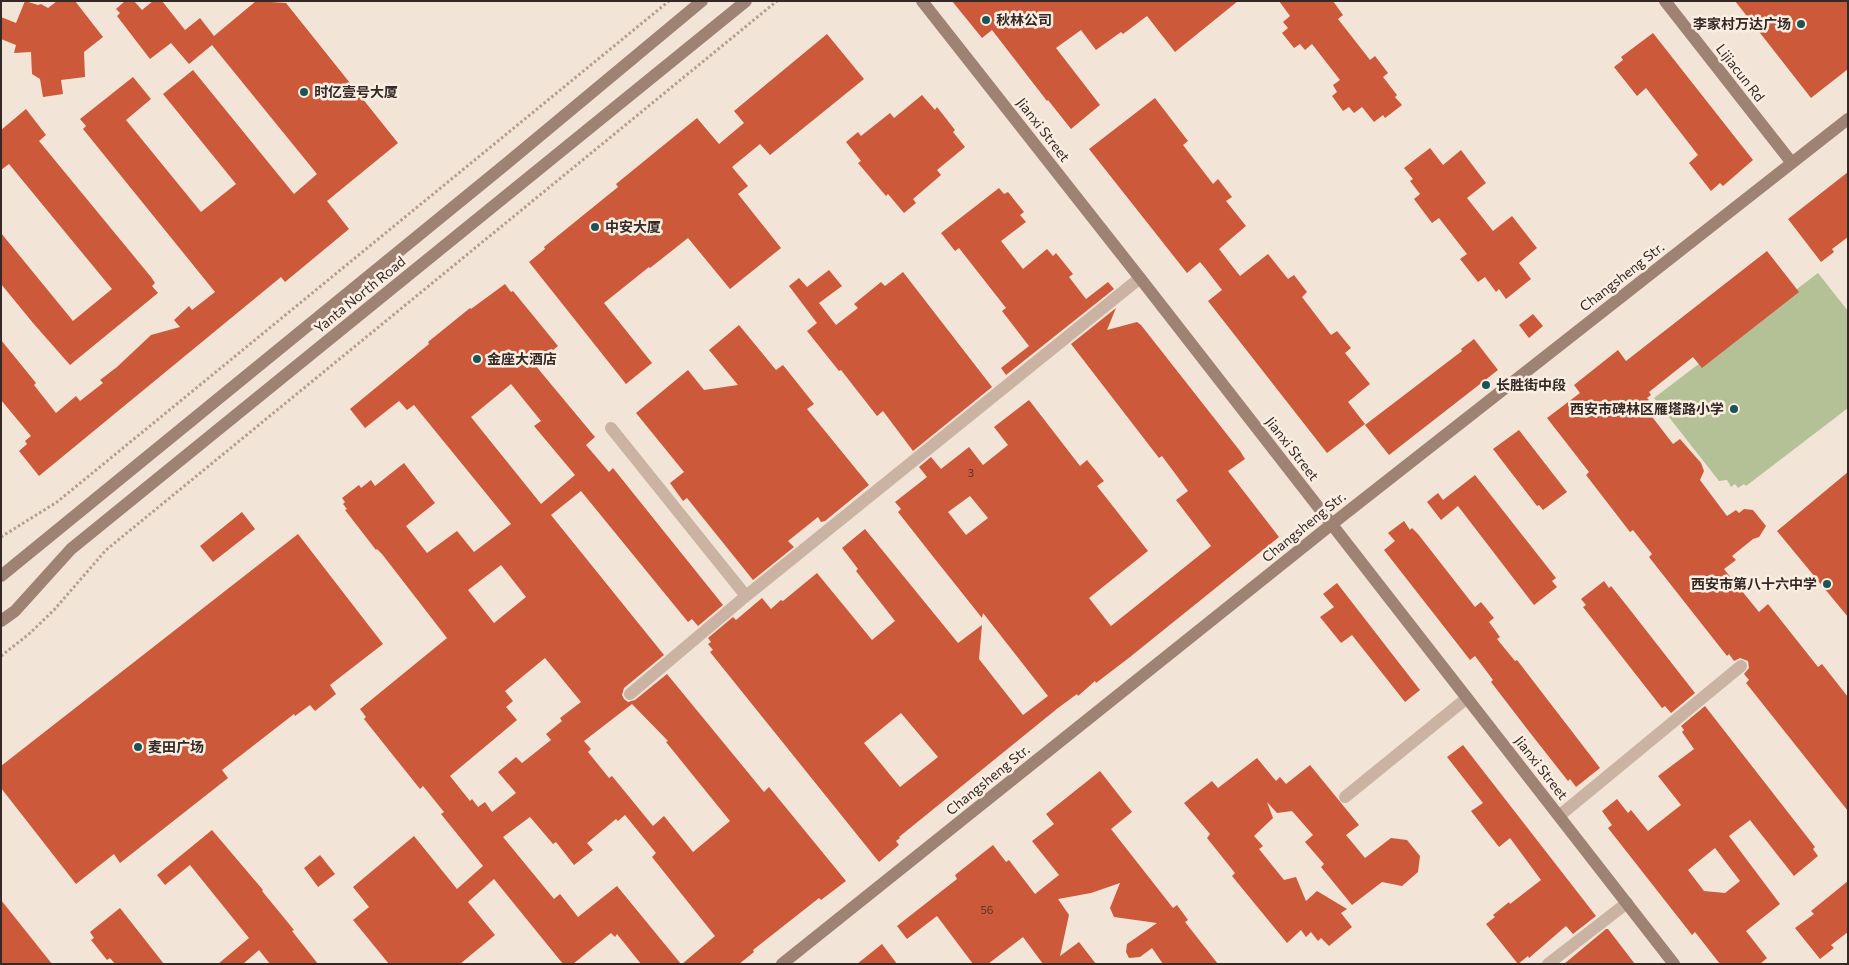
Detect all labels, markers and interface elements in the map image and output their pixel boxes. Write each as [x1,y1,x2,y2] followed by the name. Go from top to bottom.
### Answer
[996,12,1052,28] place label: 秋林公司
[980,14,992,26] marker: 秋林公司
[1693,16,1791,32] place label: 李家村万达广场
[1795,18,1807,30] marker: 李家村万达广场
[1712,41,1768,105] street label: Lijiacun Rd
[314,84,398,100] place label: 时亿壹号大厦
[298,86,310,98] marker: 时亿壹号大厦
[1013,95,1073,165] street label: Jianxi Street
[605,219,661,235] place label: 中安大厦
[589,221,601,233] marker: 中安大厦
[1576,239,1668,315] street label: Changsheng Str.
[311,253,409,337] street label: Yanta North Road
[487,351,557,367] place label: 金座大酒店
[471,353,483,365] marker: 金座大酒店
[1496,377,1566,393] place label: 长胜街中段
[1480,379,1492,391] marker: 长胜街中段
[1570,401,1724,417] place label: 西安市碑林区雁塔路小学
[1728,403,1740,415] marker: 西安市碑林区雁塔路小学
[1262,414,1322,484] street label: Jianxi Street
[968,466,974,480] house number: 3
[1259,488,1349,566] street label: Changsheng Str.
[1691,576,1817,592] place label: 西安市第八十六中学
[1821,578,1833,590] marker: 西安市第八十六中学
[1511,733,1571,803] street label: Jianxi Street
[148,739,204,755] place label: 麦田广场
[132,741,144,753] marker: 麦田广场
[943,741,1033,819] street label: Changsheng Str.
[981,903,993,917] house number: 56

